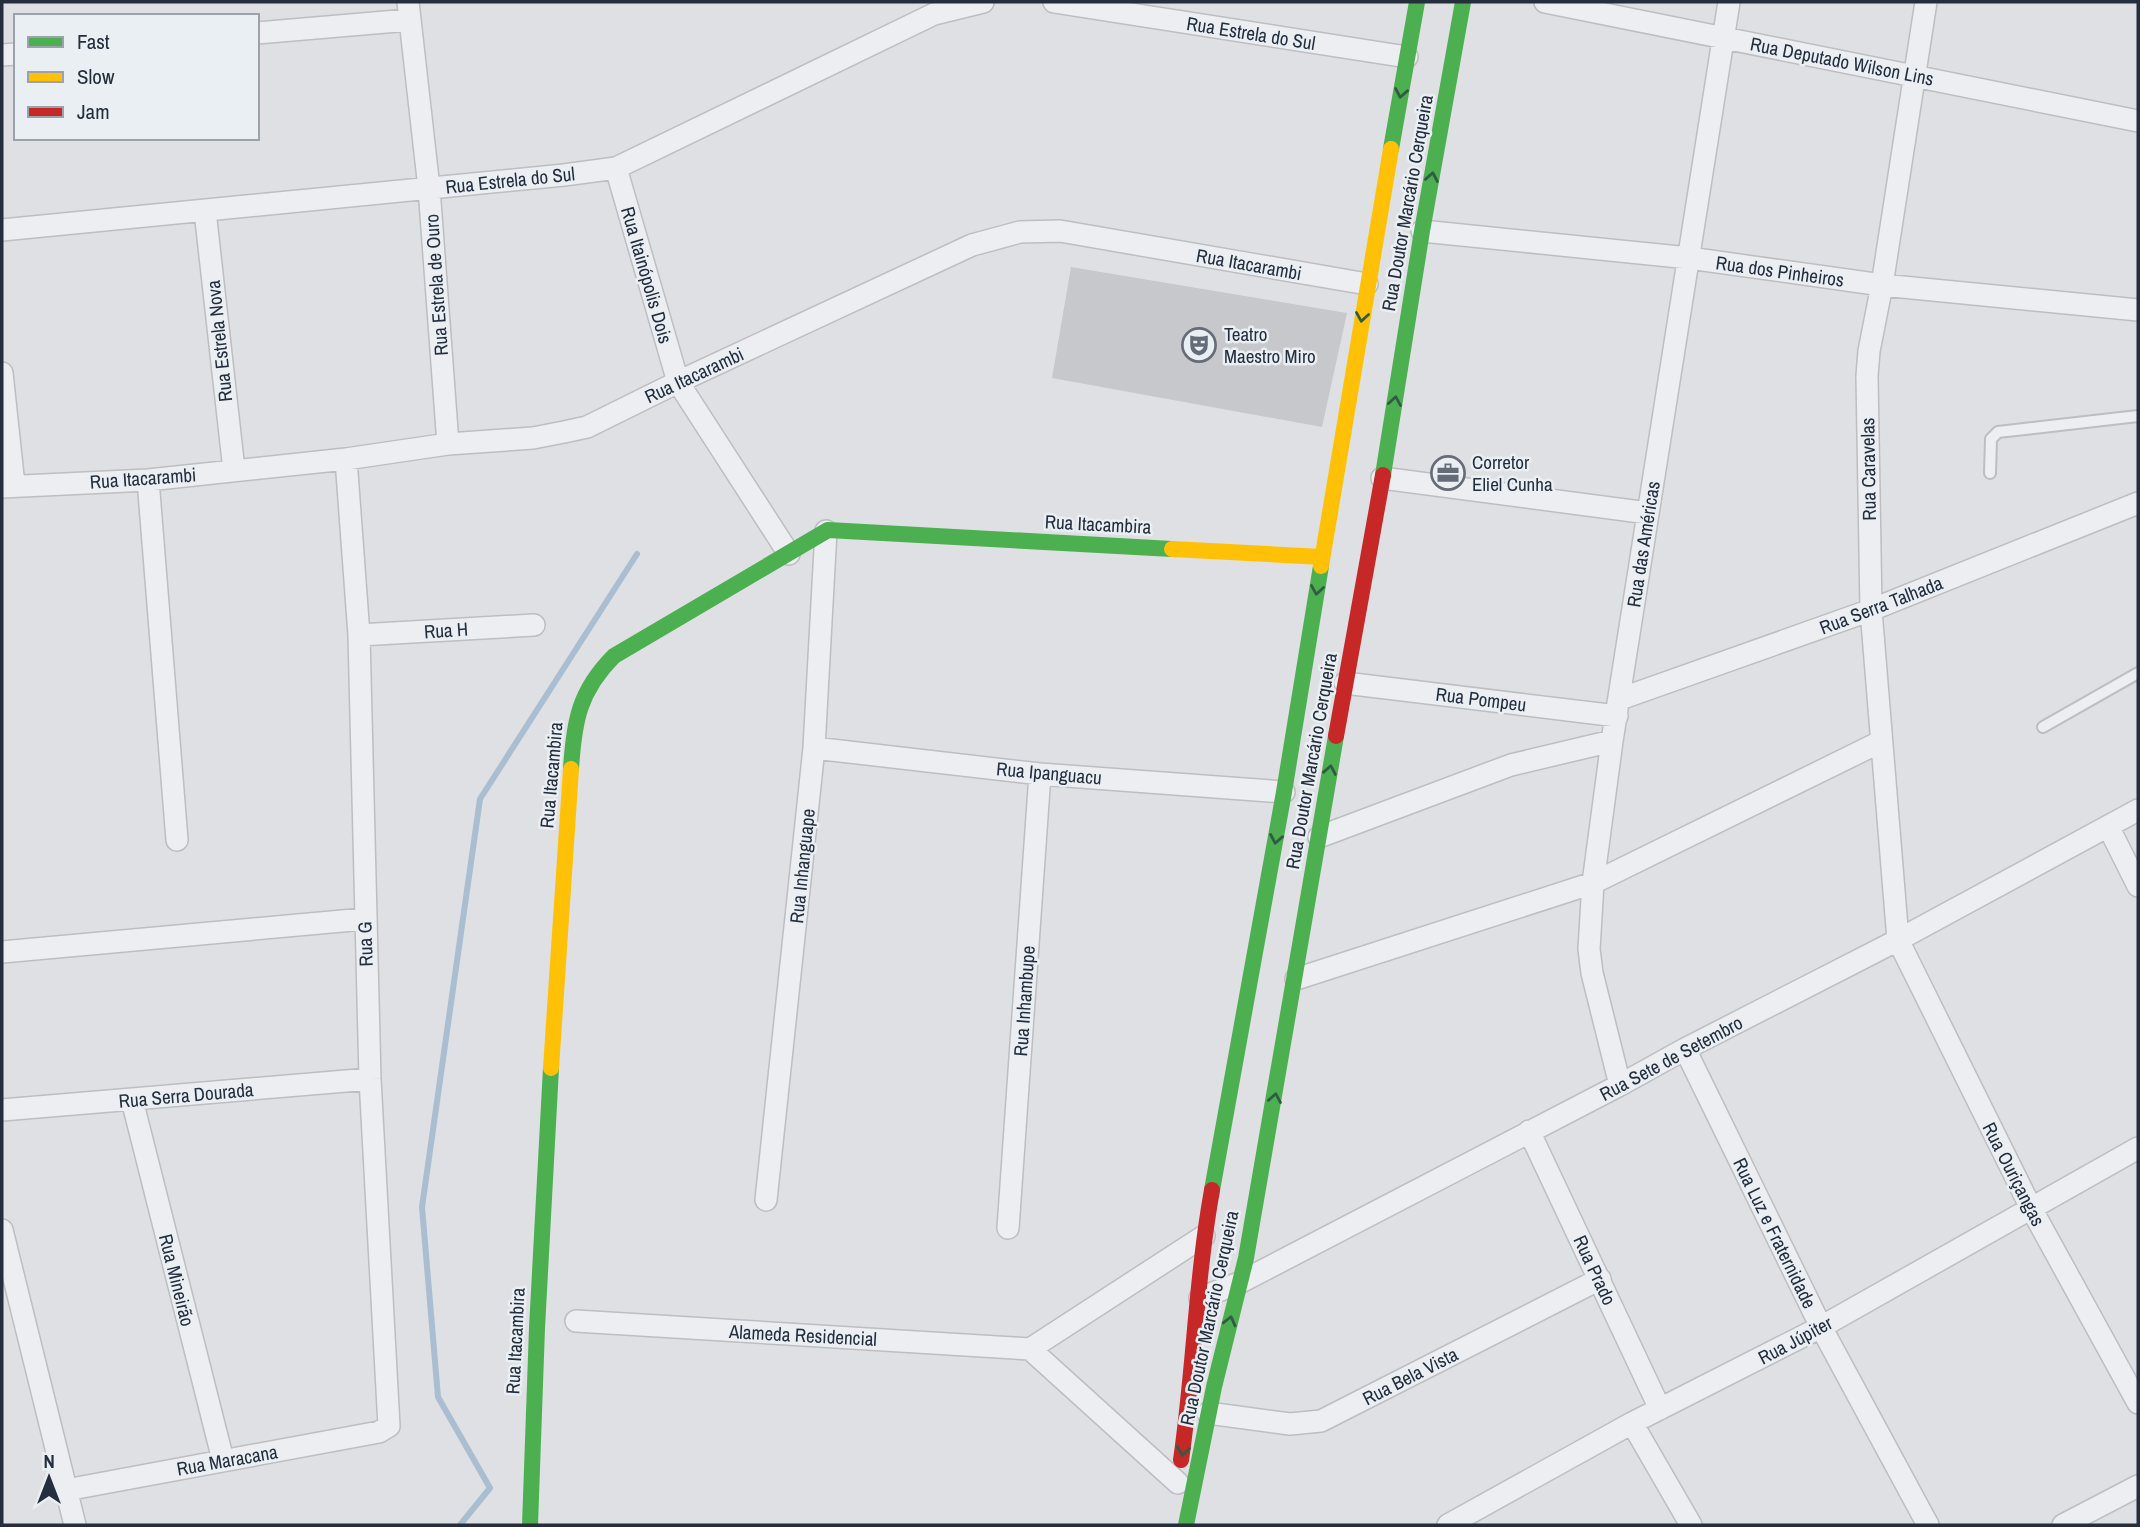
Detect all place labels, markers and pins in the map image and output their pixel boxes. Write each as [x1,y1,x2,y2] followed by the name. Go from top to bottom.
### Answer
[1224,321,1316,369] place label: Teatro Maestro Miro
[1180,326,1218,364] theatre icon: Teatro Maestro Miro
[1472,449,1553,497] place label: Corretor Eliel Cunha
[1429,454,1467,492] office icon: Corretor Eliel Cunha

